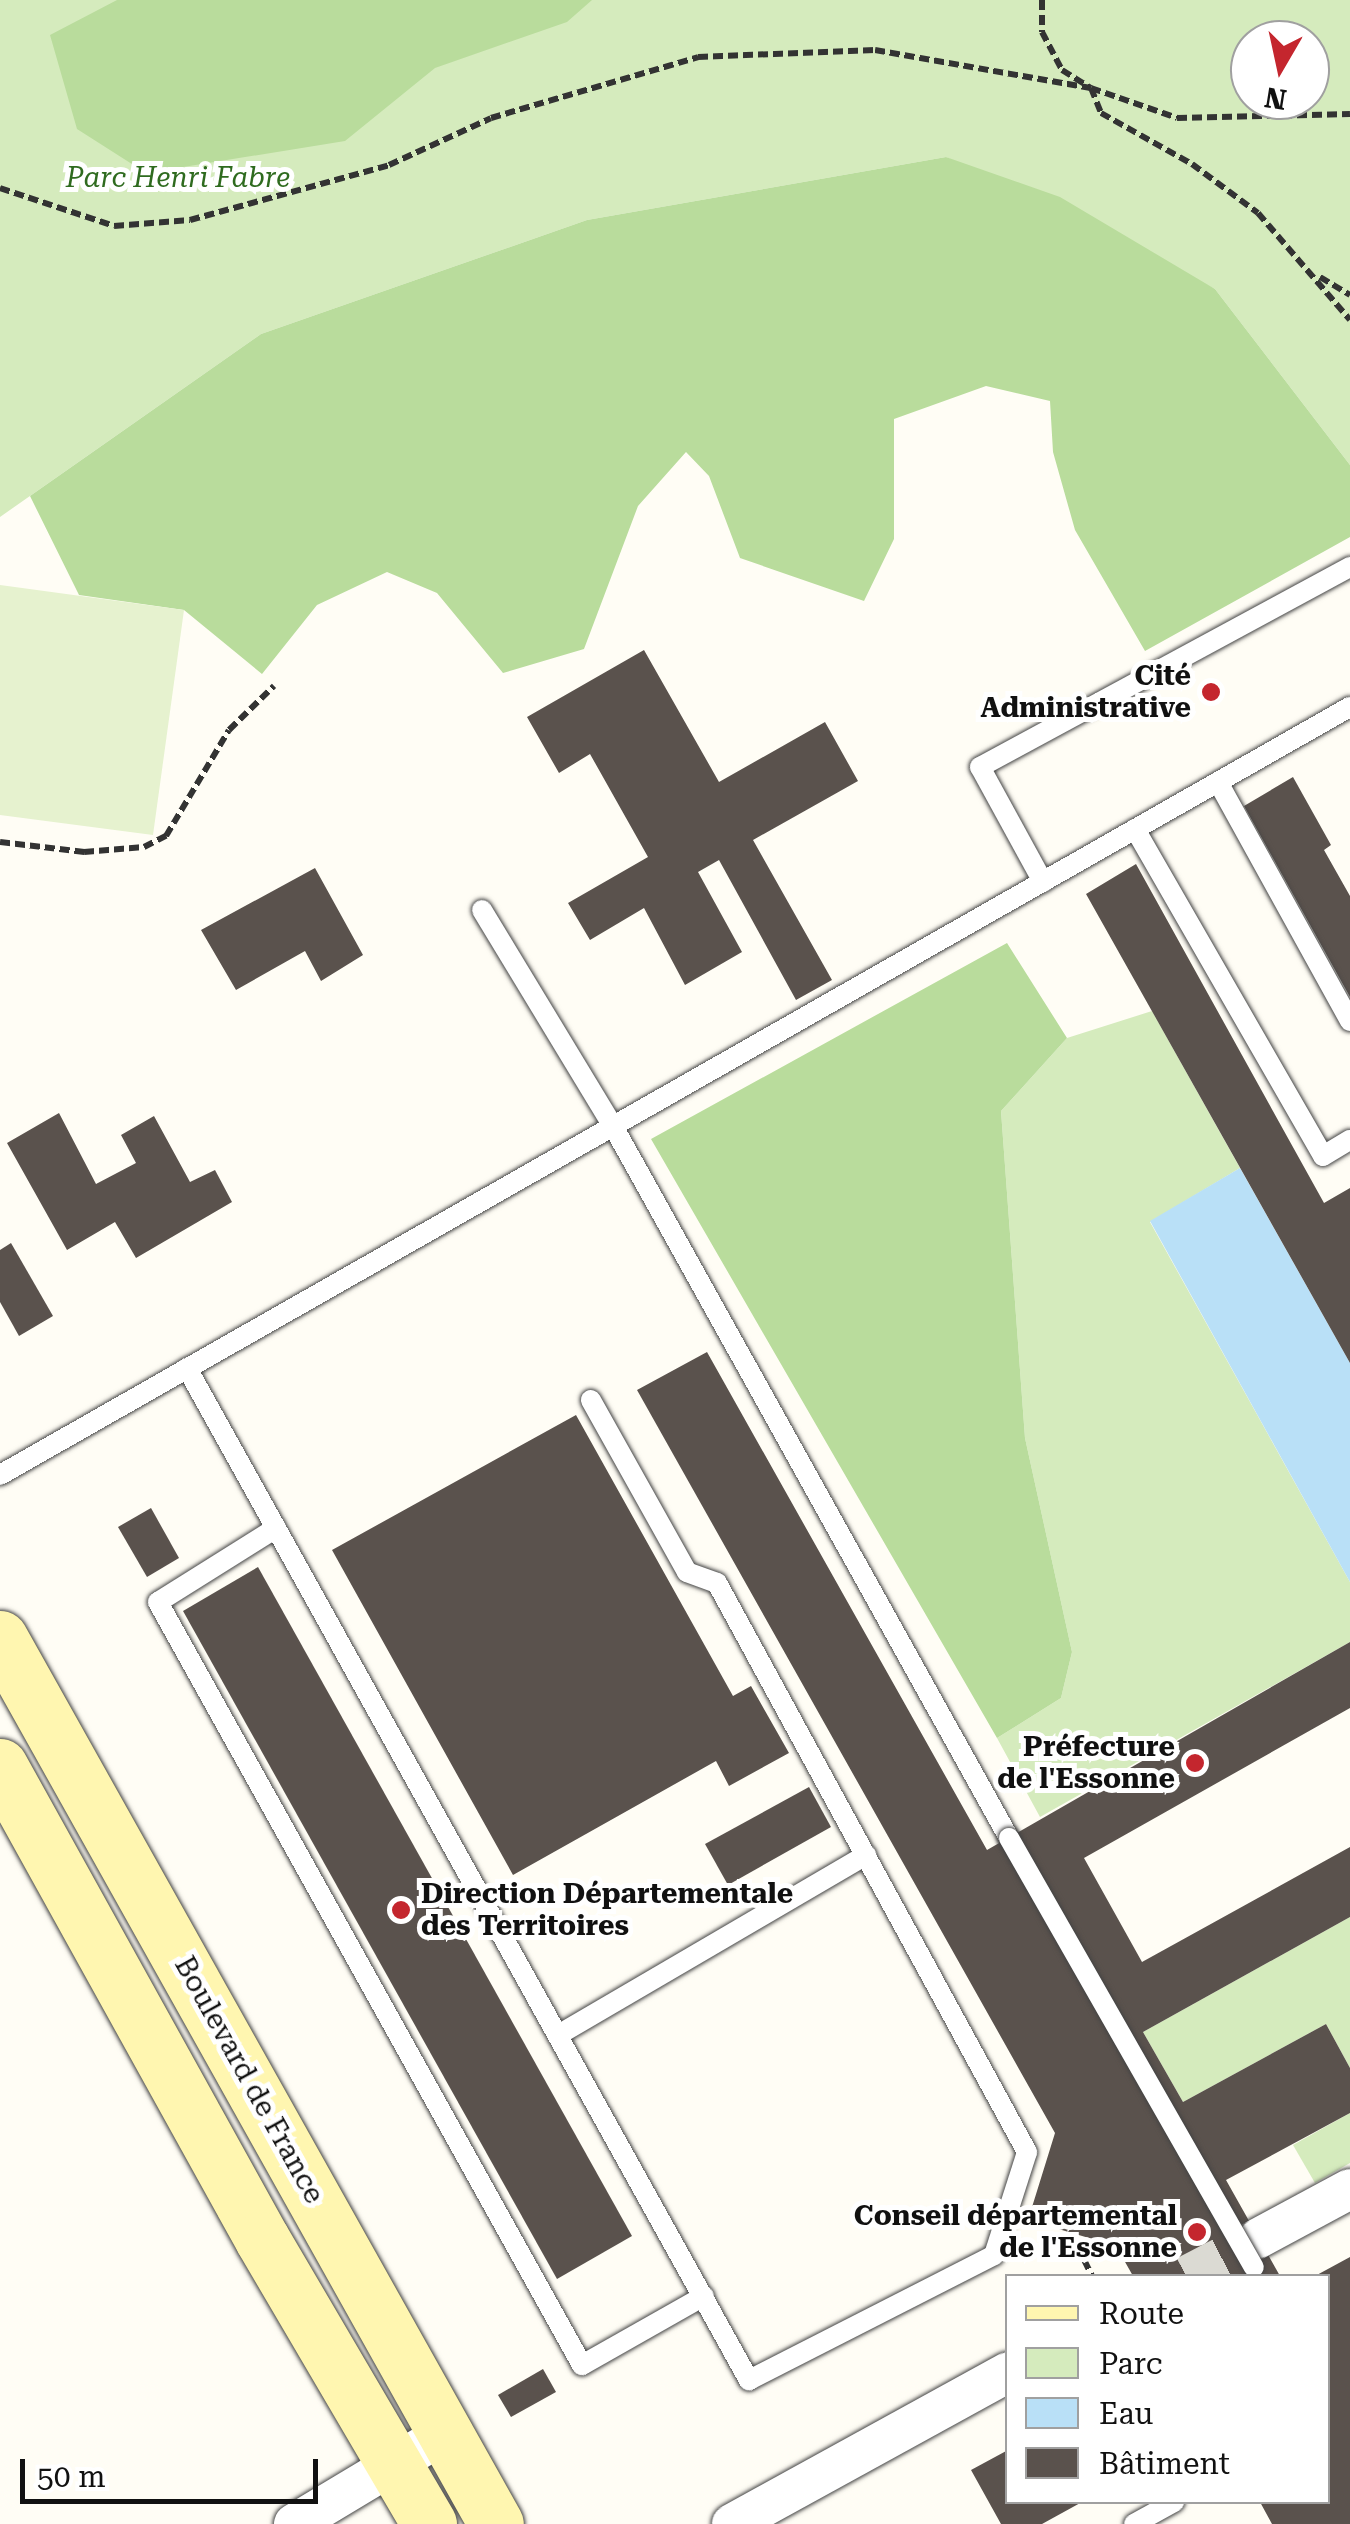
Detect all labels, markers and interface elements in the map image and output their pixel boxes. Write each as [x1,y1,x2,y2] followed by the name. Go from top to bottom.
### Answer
[1230,20,1330,120] north arrow
[1262,80,1289,116] text: N
[66,161,290,195] park label: Parc Henri Fabre
[980,659,1191,725] place label: Cité Administrative
[1200,681,1222,703] marker: Cité Administrative
[997,1730,1175,1796] place label: Préfecture de l'Essonne
[1184,1752,1206,1774] marker: Préfecture de l'Essonne
[421,1877,793,1943] place label: Direction Départementale des Territoires
[390,1899,412,1921] marker: Direction Départementale des Territoires
[167,1951,331,2209] street label: Boulevard de France
[854,2199,1177,2265] place label: Conseil départemental de l'Essonne
[1186,2221,1208,2243] marker: Conseil départemental de l'Essonne
[1005,2274,1330,2504] legend
[1099,2296,1184,2331] text: Route
[1099,2346,1163,2381] text: Parc
[1099,2396,1153,2431] text: Eau
[25,2439,322,2501] scale bar
[1099,2446,1230,2481] text: Bâtiment
[37,2459,106,2494] text: 50 m

